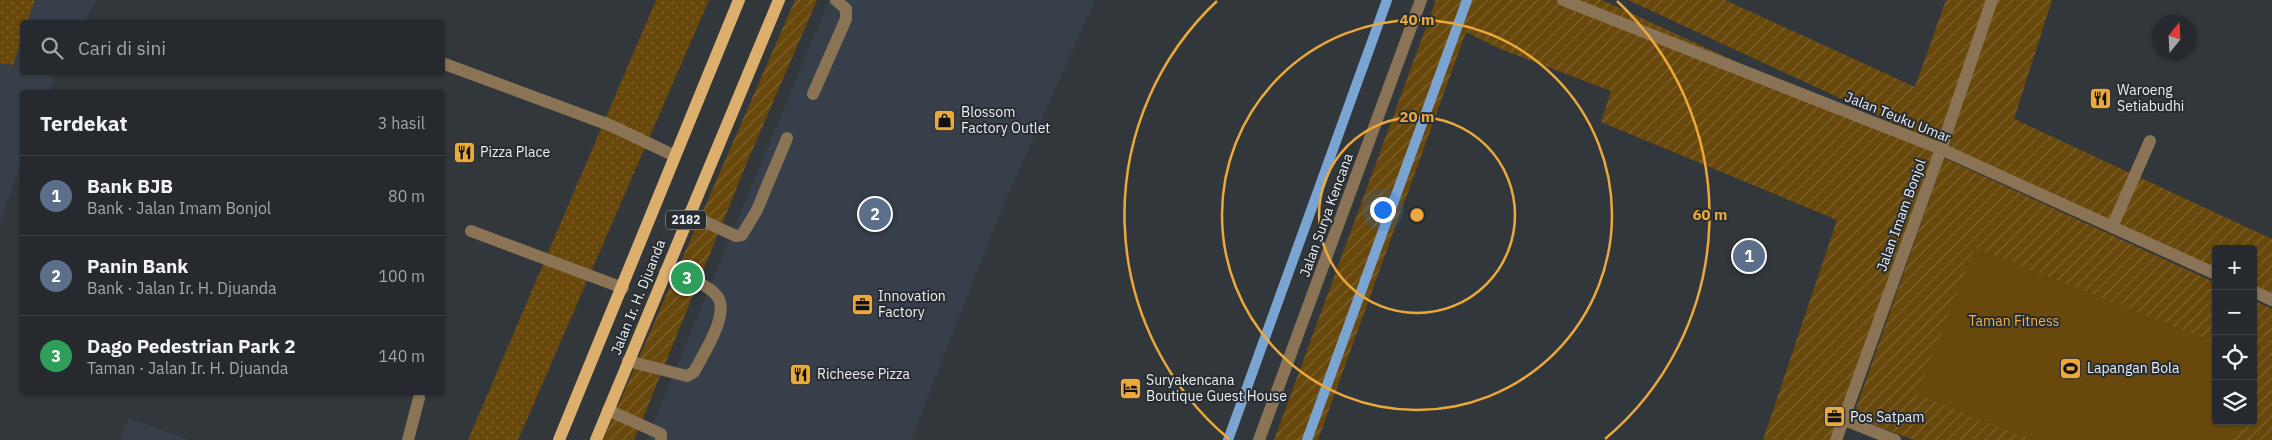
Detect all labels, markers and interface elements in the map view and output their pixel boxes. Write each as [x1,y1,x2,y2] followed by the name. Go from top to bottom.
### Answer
[1400,10,1434,29] text: 40 m
[2152,15,2197,60] north arrow
[20,20,445,75] search box
[38,34,66,62] icon: search
[78,36,166,60] text: Cari di sini
[2117,81,2184,115] place label: Waroeng Setiabudhi
[2089,86,2113,110] restaurant icon: Waroeng Setiabudhi
[1842,88,1954,146] street label: Jalan Teuku Umar
[961,103,1050,137] place label: Blossom Factory Outlet
[1400,107,1434,126] text: 20 m
[933,108,957,132] shop icon: Blossom Factory Outlet
[40,109,128,137] text: Terdekat
[378,113,425,133] text: 3 hasil
[452,140,476,164] restaurant icon: Pizza Place
[480,143,550,161] place label: Pizza Place
[1295,150,1357,279] street label: Jalan Surya Kencana
[1872,156,1930,274] street label: Jalan Imam Bonjol
[87,174,173,198] text: Bank BJB
[51,186,61,206] text: 1
[388,186,425,206] text: 80 m
[859,195,891,233] pin: 2
[1370,197,1396,223] your location
[87,198,271,218] text: Bank · Jalan Imam Bonjol
[1693,205,1727,224] text: 60 m
[1408,206,1426,224] centre of rings
[666,210,706,230] road number: 2182
[607,236,670,357] street label: Jalan Ir. H. Djuanda
[1733,237,1765,275] pin: 1
[2212,245,2257,425] map controls
[2212,245,2257,290] button: +
[87,254,188,278] text: Panin Bank
[671,259,703,297] pin: 3
[51,266,61,286] text: 2
[378,266,425,286] text: 100 m
[87,278,277,298] text: Bank · Jalan Ir. H. Djuanda
[878,287,946,321] place label: Innovation Factory
[2212,290,2257,335] button: −
[850,292,874,316] office icon: Innovation Factory
[1969,312,2060,330] park label: Taman Fitness
[87,334,296,358] text: Dago Pedestrian Park 2
[2212,335,2257,380] button: locate
[51,346,61,366] text: 3
[378,346,425,366] text: 140 m
[2059,356,2083,380] sports icon: Lapangan Bola
[87,358,288,378] text: Taman · Jalan Ir. H. Djuanda
[2087,359,2180,377] place label: Lapangan Bola
[789,362,813,386] restaurant icon: Richeese Pizza
[817,365,911,383] place label: Richeese Pizza
[1146,371,1287,405] place label: Suryakencana Boutique Guest House
[1118,376,1142,400] hotel icon: Suryakencana Boutique Guest House
[2212,380,2257,425] button: layers
[1822,405,1846,429] office icon: Pos Satpam
[1850,408,1925,426] place label: Pos Satpam

